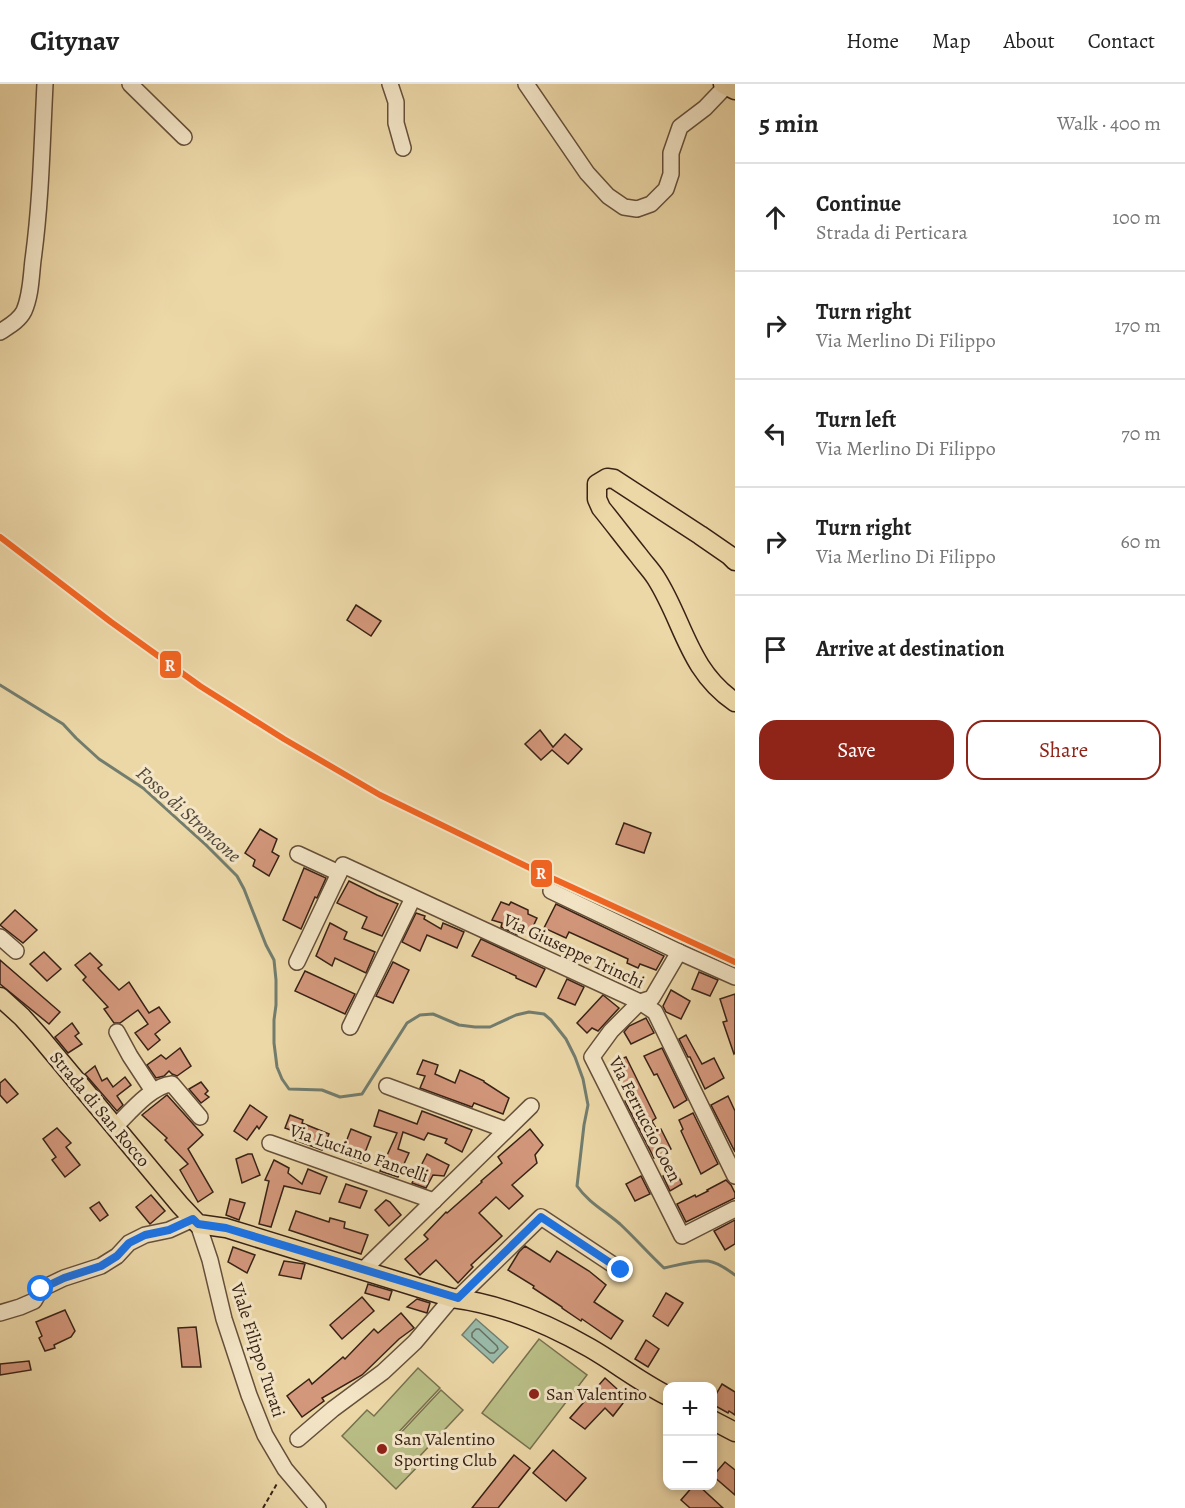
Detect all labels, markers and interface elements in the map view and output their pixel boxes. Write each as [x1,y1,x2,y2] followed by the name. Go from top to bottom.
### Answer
[30,22,119,60] text: Citynav
[846,27,899,55] text: Home
[932,27,970,55] text: Map
[1003,27,1055,55] text: About
[1088,27,1155,55] text: Contact
[759,106,819,141] text: 5 min
[1057,110,1161,137] text: Walk · 400 m
[816,189,901,219] text: Continue
[759,201,792,234] icon: ahead
[1112,204,1161,231] text: 100 m
[816,219,968,246] text: Strada di Perticara
[816,297,912,327] text: Turn right
[759,309,792,342] icon: right
[1115,312,1161,339] text: 170 m
[816,327,996,354] text: Via Merlino Di Filippo
[816,405,896,435] text: Turn left
[759,417,792,450] icon: left
[1121,420,1161,447] text: 70 m
[816,435,996,462] text: Via Merlino Di Filippo
[816,513,912,543] text: Turn right
[759,525,792,558] icon: right
[1121,528,1161,555] text: 60 m
[816,543,996,570] text: Via Merlino Di Filippo
[759,633,792,666] icon: arrive
[816,634,1005,664] text: Arrive at destination
[159,650,182,679] line badge: R
[165,655,176,677] text: R
[759,720,954,780] button: Save
[966,720,1161,780] button: Share
[130,760,247,869] water label: Fosso di Stroncone
[530,859,553,888] line badge: R
[536,863,547,885] text: R
[499,907,648,994] street label: Via Giuseppe Trinchi
[44,1046,156,1172] street label: Strada di San Rocco
[603,1051,687,1186] street label: Via Ferruccio Coen
[285,1118,432,1188] street label: Via Luciano Fancelli
[607,1256,633,1282] route end
[27,1275,53,1301] route start
[225,1279,291,1420] street label: Viale Filippo Turati
[546,1382,647,1406] place label: San Valentino
[663,1382,717,1490] map controls
[663,1382,717,1436] button: +
[527,1387,541,1401] marker: San Valentino
[394,1427,497,1472] place label: San Valentino Sporting Club
[663,1436,717,1490] button: −
[375,1442,389,1456] marker: San Valentino Sporting Club

